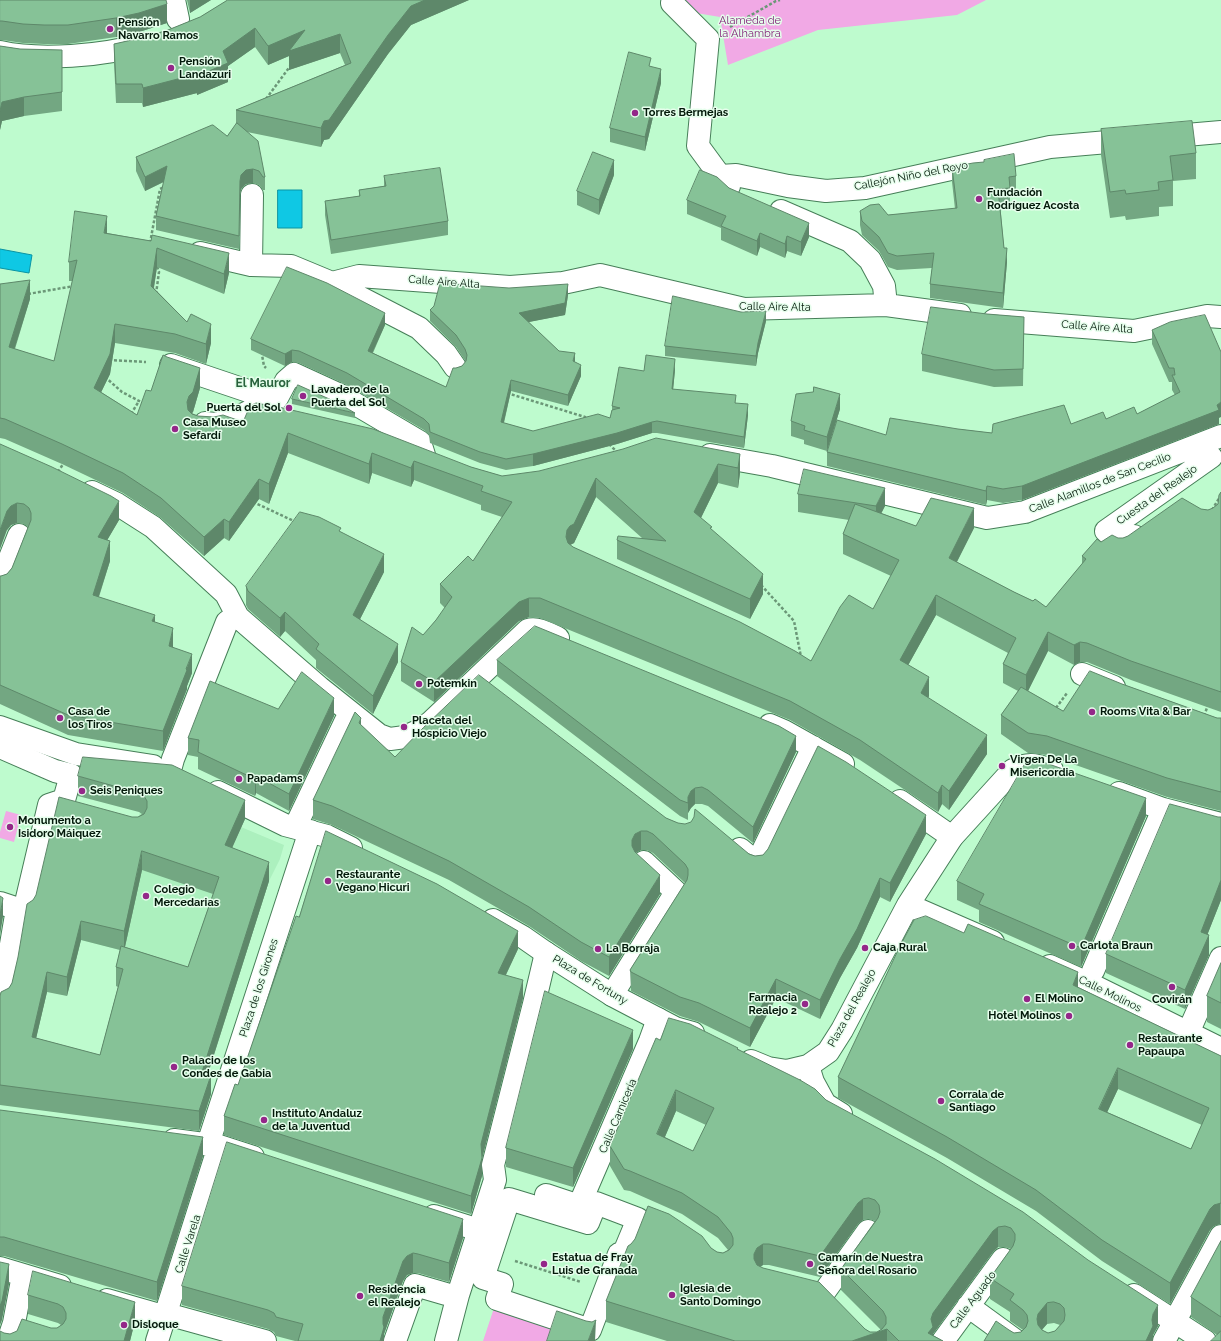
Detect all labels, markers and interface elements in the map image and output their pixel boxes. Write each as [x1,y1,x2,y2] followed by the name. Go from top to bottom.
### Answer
[719,14,781,40] park label: Alameda de la Alhambra
[118,16,198,42] place label: Pensión Navarro Ramos
[105,24,115,34] marker: Pensión Navarro Ramos
[179,55,231,81] place label: Pensión Landazuri
[166,63,176,73] marker: Pensión Landazuri
[643,106,728,120] place label: Torres Bermejas
[630,108,640,118] marker: Torres Bermejas
[853,158,969,194] street label: Callejón Niño del Royo
[987,186,1079,212] place label: Fundación Rodríguez Acosta
[974,194,984,204] marker: Fundación Rodríguez Acosta
[408,273,480,291] street label: Calle Aire Alta
[739,300,811,314] street label: Calle Aire Alta
[1061,318,1133,336] street label: Calle Aire Alta
[236,376,290,390] district label: El Mauror
[311,383,389,409] place label: Lavadero de la Puerta del Sol
[298,391,308,401] marker: Lavadero de la Puerta del Sol
[207,401,281,415] place label: Puerta del Sol
[284,403,294,413] marker: Puerta del Sol
[183,416,246,442] place label: Casa Museo Sefardí
[170,424,180,434] marker: Casa Museo Sefardí
[1027,450,1173,516] street label: Calle Alamillos de San Cecilio
[1114,462,1200,528] street label: Cuesta del Realejo
[427,677,477,691] place label: Potemkin
[414,679,424,689] marker: Potemkin
[68,705,112,731] place label: Casa de los Tiros
[1100,705,1191,719] place label: Rooms Vita & Bar
[1087,707,1097,717] marker: Rooms Vita & Bar
[55,713,65,723] marker: Casa de los Tiros
[412,714,487,740] place label: Placeta del Hospicio Viejo
[399,722,409,732] marker: Placeta del Hospicio Viejo
[1010,753,1077,779] place label: Virgen De La Misericordia
[997,761,1007,771] marker: Virgen De La Misericordia
[247,772,302,786] place label: Papadams
[234,774,244,784] marker: Papadams
[90,784,163,798] place label: Seis Peniques
[77,786,87,796] marker: Seis Peniques
[18,814,101,840] place label: Monumento a Isidoro Máiquez
[5,822,15,832] marker: Monumento a Isidoro Máiquez
[336,868,410,894] place label: Restaurante Vegano Hicuri
[323,876,333,886] marker: Restaurante Vegano Hicuri
[154,883,219,909] place label: Colegio Mercedarias
[141,891,151,901] marker: Colegio Mercedarias
[237,937,281,1039] street label: Plaza de los Girones
[1080,939,1153,953] place label: Carlota Braun
[873,941,927,955] place label: Caja Rural
[1067,941,1077,951] marker: Carlota Braun
[606,942,660,956] place label: La Borraja
[860,943,870,953] marker: Caja Rural
[593,944,603,954] marker: La Borraja
[550,952,630,1008] street label: Plaza de Fortuny
[825,967,879,1049] street label: Plaza del Realejo
[1076,973,1144,1015] street label: Calle Molinos
[1167,982,1177,992] marker: Covirán
[749,991,797,1017] place label: Farmacia Realejo 2
[1035,992,1083,1006] place label: El Molino
[1152,993,1192,1007] place label: Covirán
[1022,994,1032,1004] marker: El Molino
[800,999,810,1009] marker: Farmacia Realejo 2
[988,1009,1061,1023] place label: Hotel Molinos
[1064,1011,1074,1021] marker: Hotel Molinos
[1138,1032,1202,1058] place label: Restaurante Papaupa
[1125,1040,1135,1050] marker: Restaurante Papaupa
[182,1054,271,1080] place label: Palacio de los Condes de Gabia
[169,1062,179,1072] marker: Palacio de los Condes de Gabia
[596,1077,640,1155] street label: Calle Carnicería
[949,1088,1004,1114] place label: Corrala de Santiago
[936,1096,946,1106] marker: Corrala de Santiago
[272,1107,362,1133] place label: Instituto Andaluz de la Juventud
[259,1115,269,1125] marker: Instituto Andaluz de la Juventud
[172,1213,204,1275] street label: Calle Varela
[552,1251,637,1277] place label: Estatua de Fray Luis de Granada
[818,1251,923,1277] place label: Camarín de Nuestra Señora del Rosario
[539,1259,549,1269] marker: Estatua de Fray Luis de Granada
[805,1259,815,1269] marker: Camarín de Nuestra Señora del Rosario
[947,1269,999,1331] street label: Calle Aguado
[680,1282,761,1308] place label: Iglesia de Santo Domingo
[368,1283,426,1309] place label: Residencia el Realejo
[667,1290,677,1300] marker: Iglesia de Santo Domingo
[355,1291,365,1301] marker: Residencia el Realejo
[132,1318,179,1332] place label: Disloque
[119,1320,129,1330] marker: Disloque

